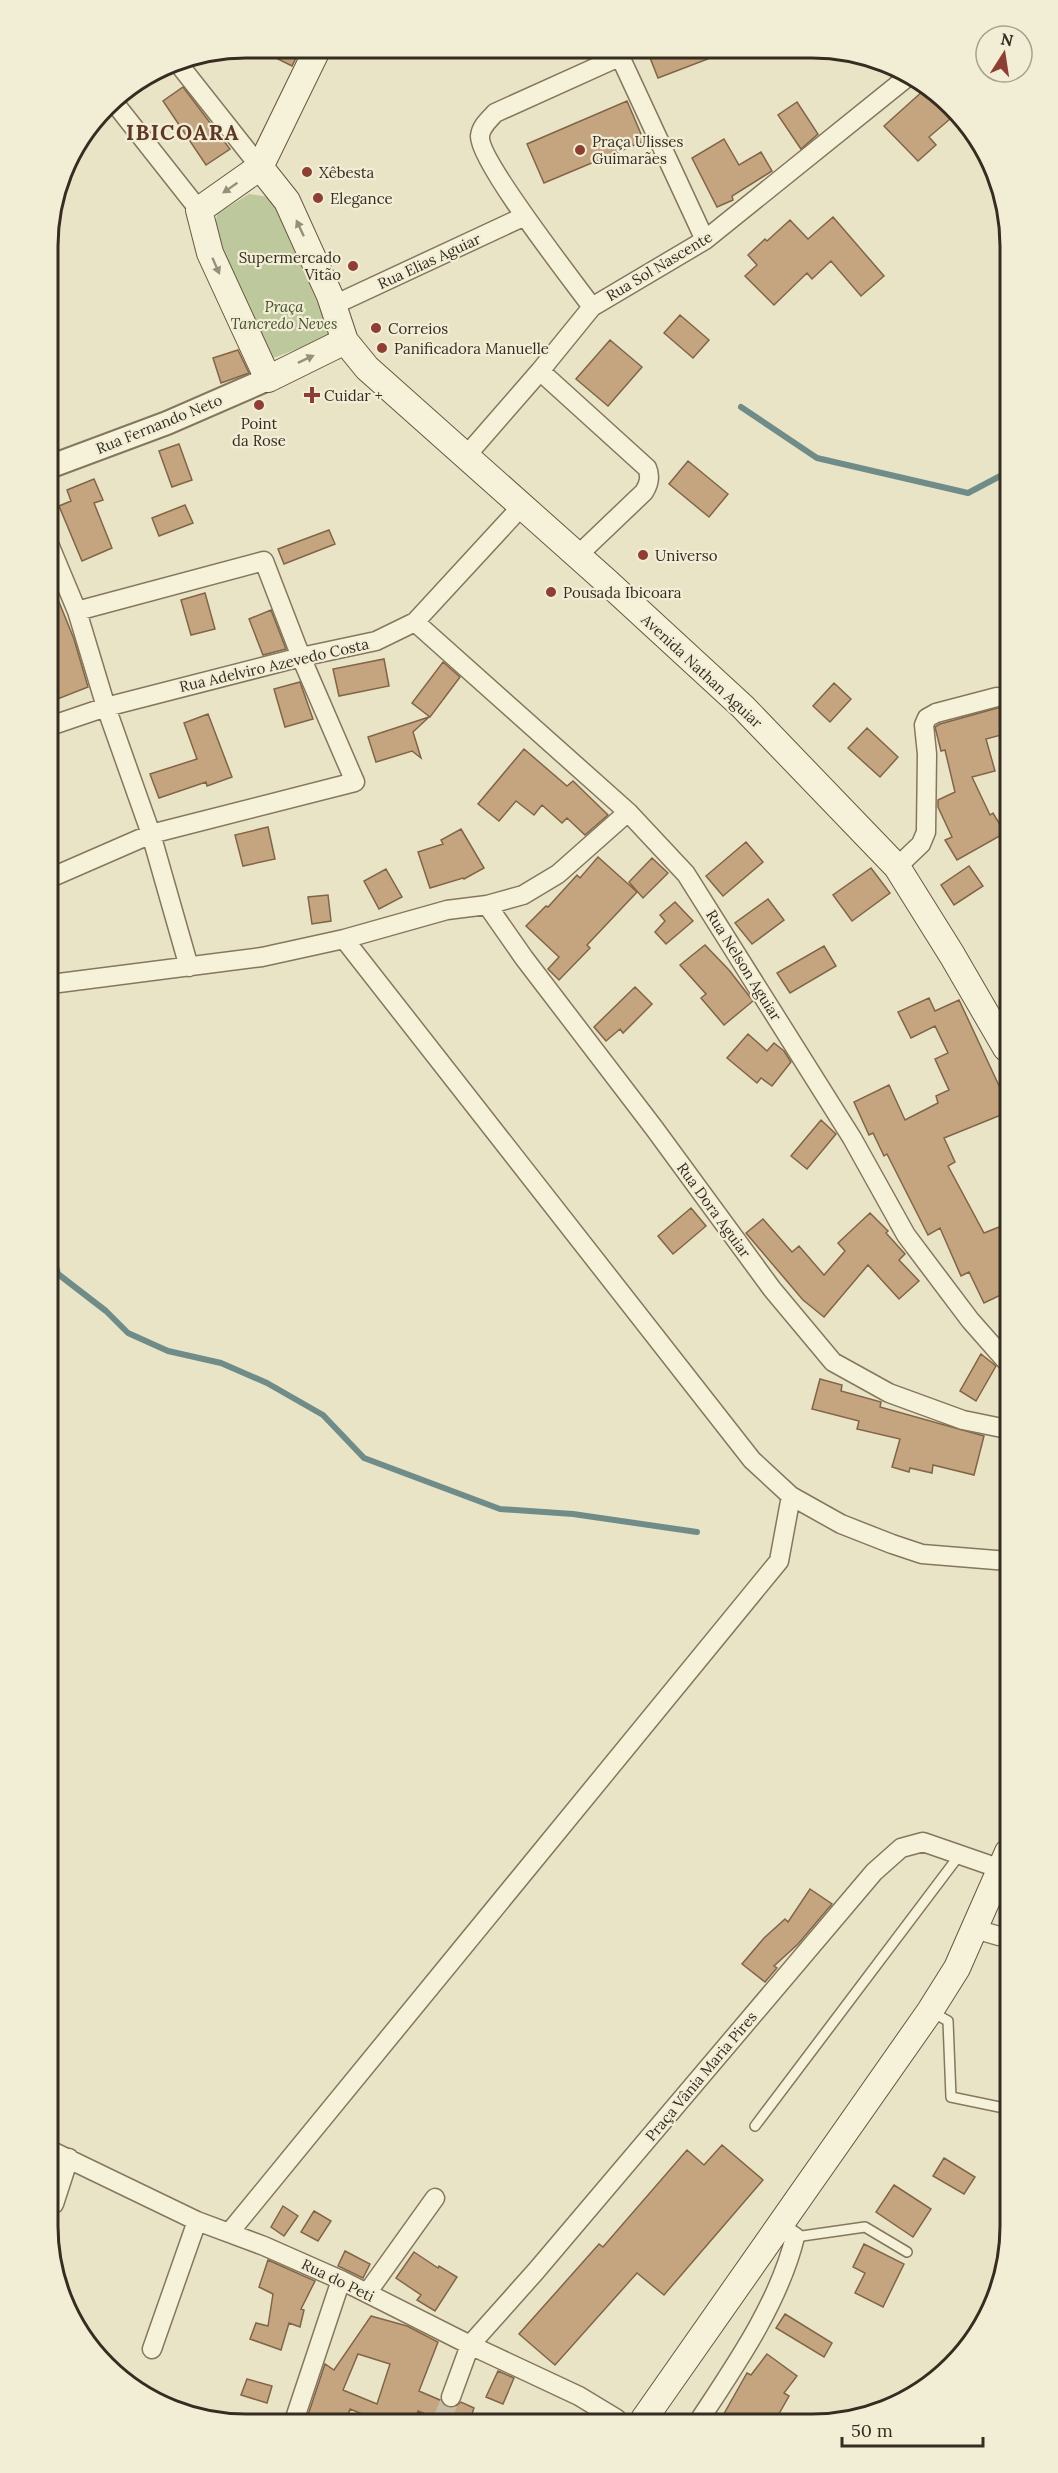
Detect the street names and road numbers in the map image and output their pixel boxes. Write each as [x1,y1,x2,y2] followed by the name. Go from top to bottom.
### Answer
[603,227,715,305] street label: Rua Sol Nascente
[375,229,484,293] street label: Rua Elias Aguiar
[93,390,225,458] street label: Rua Fernando Neto
[637,609,767,732] street label: Avenida Nathan Aguiar
[177,634,371,696] street label: Rua Adelviro Azevedo Costa
[702,906,786,1024] street label: Rua Nelson Aguiar
[673,1159,755,1262] street label: Rua Dora Aguiar
[641,2007,761,2145] street label: Praça Vânia Maria Pires
[298,2254,378,2306] street label: Rua do Peti

